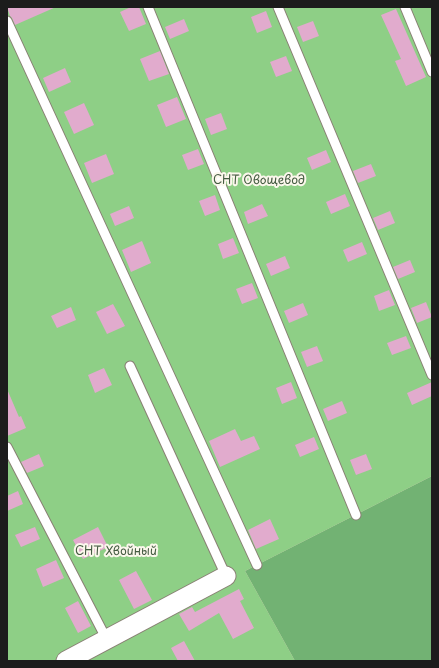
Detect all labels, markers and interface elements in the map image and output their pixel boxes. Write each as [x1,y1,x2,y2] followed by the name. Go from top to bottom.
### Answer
[213,174,305,188] park label: СНТ Овощевод
[75,545,157,559] park label: СНТ Хвойный

